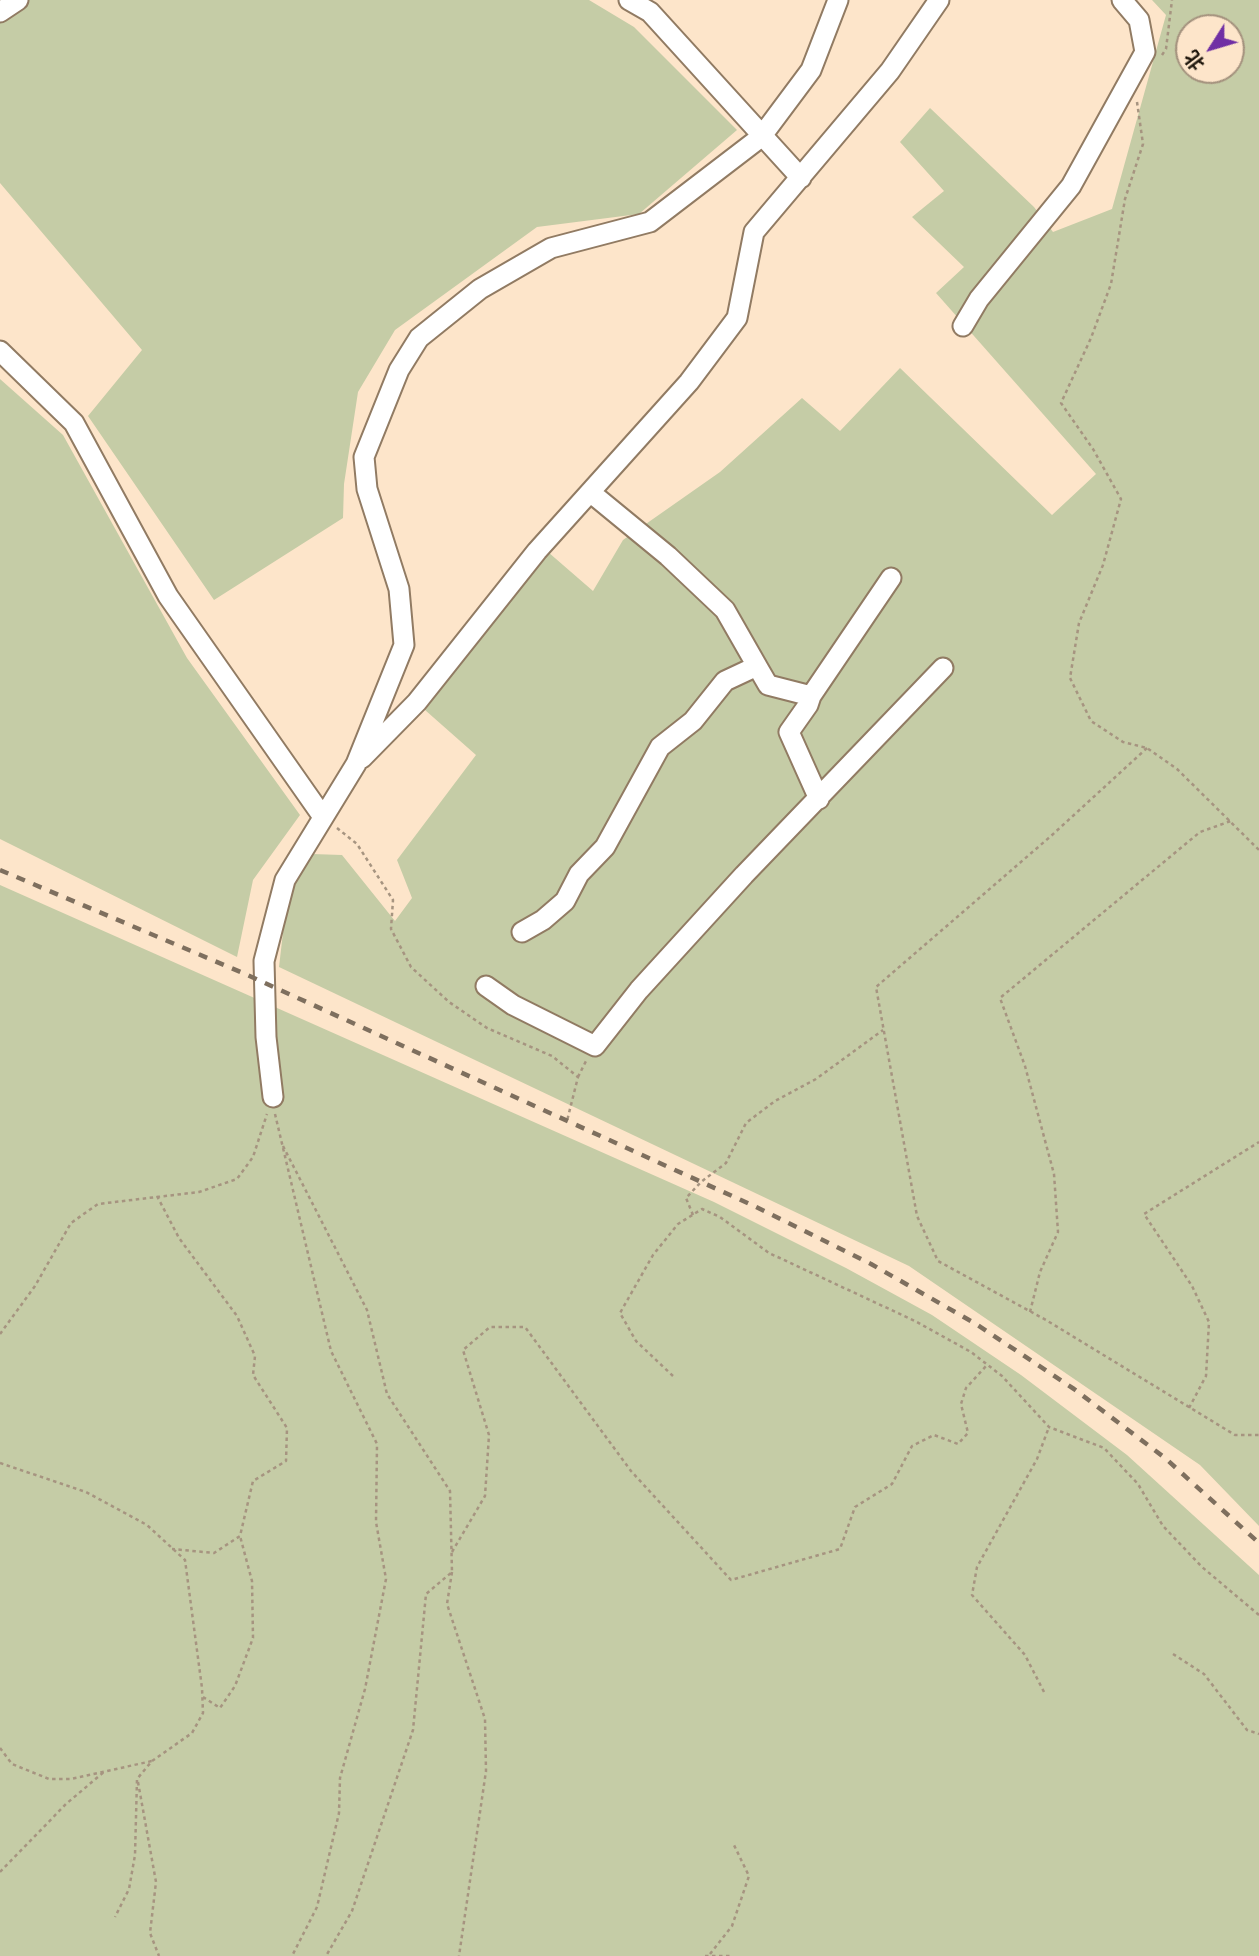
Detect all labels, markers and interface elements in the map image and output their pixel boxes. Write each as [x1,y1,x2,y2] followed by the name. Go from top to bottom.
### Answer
[1175,14,1245,84] north arrow
[1180,46,1209,75] text: 北

